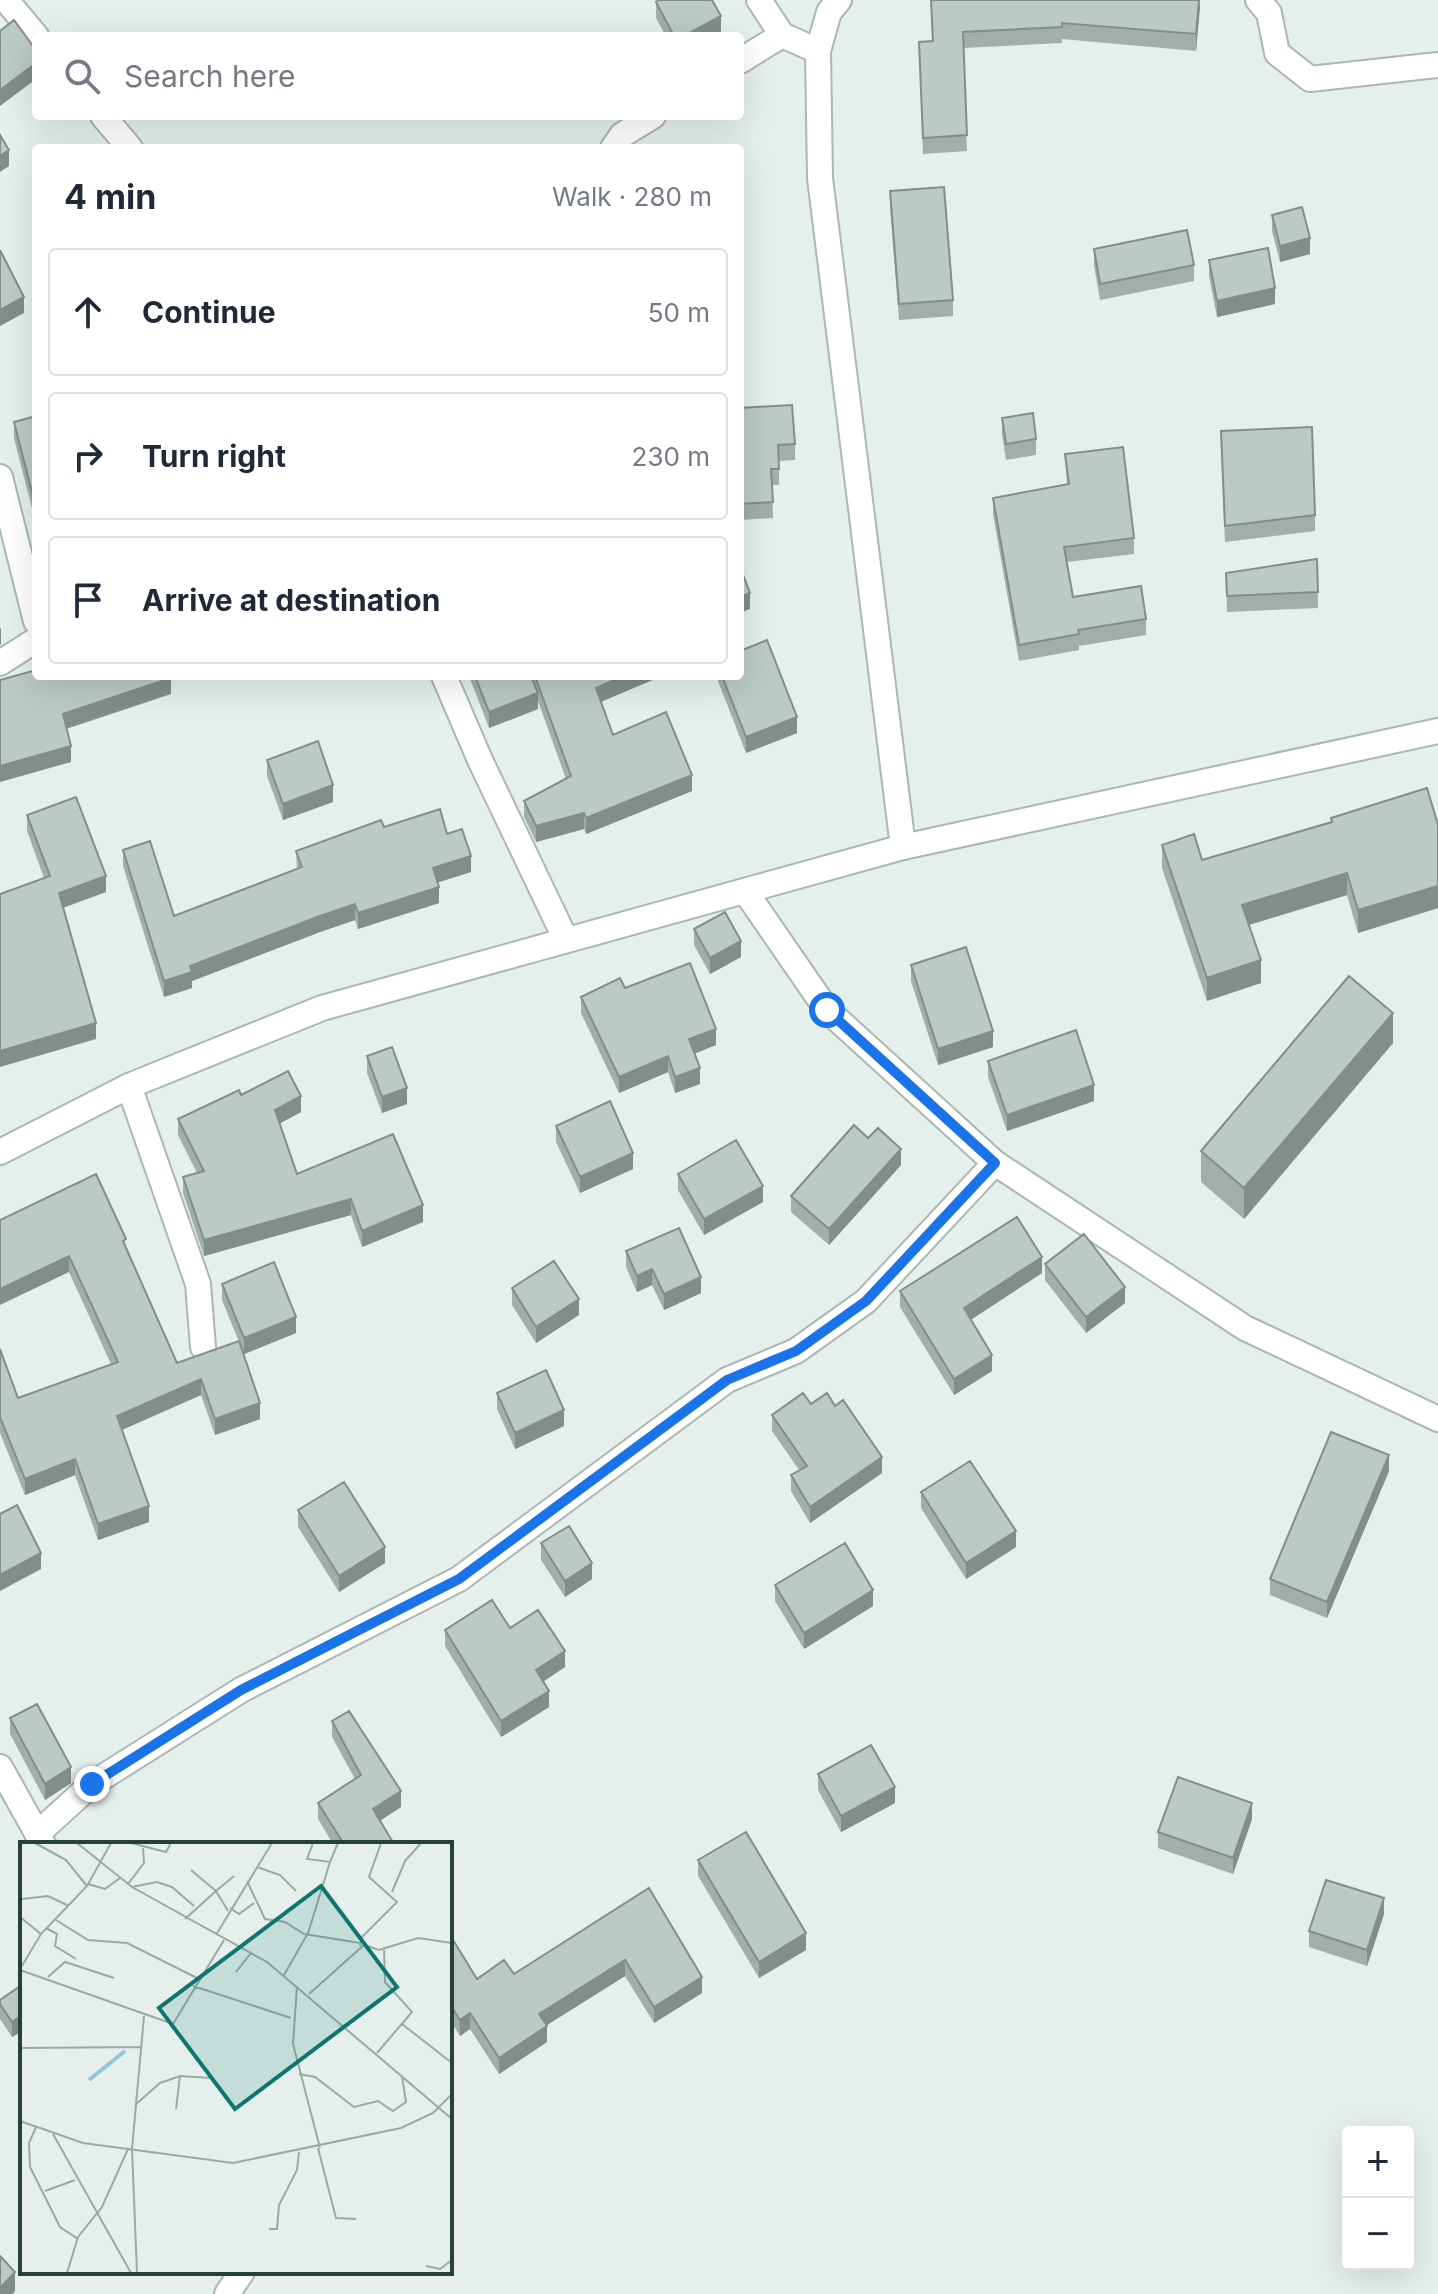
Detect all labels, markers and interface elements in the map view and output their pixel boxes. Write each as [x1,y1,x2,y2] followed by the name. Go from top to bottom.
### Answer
[32,32,744,120] search box
[60,54,104,98] icon: search
[124,58,296,94] text: Search here
[64,176,156,217] text: 4 min
[552,181,712,212] text: Walk · 280 m
[66,290,110,334] icon: ahead
[142,294,276,330] text: Continue
[648,297,710,328] text: 50 m
[66,434,110,478] icon: right
[142,438,286,474] text: Turn right
[632,441,710,472] text: 230 m
[66,578,110,622] icon: arrive
[142,582,440,618] text: Arrive at destination
[809,992,845,1028] route start
[74,1766,110,1802] route end
[20,1842,452,2274] inset map
[1342,2126,1414,2270] map controls
[1342,2126,1414,2198] button: +
[1342,2198,1414,2270] button: −

